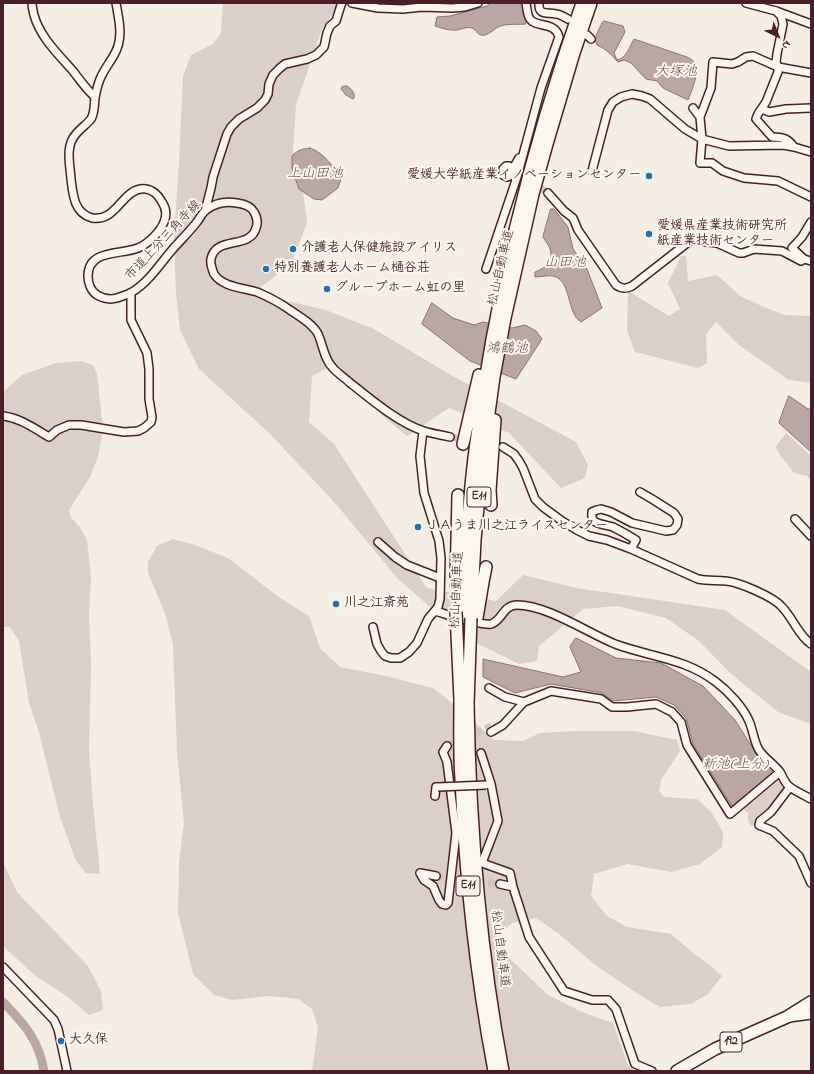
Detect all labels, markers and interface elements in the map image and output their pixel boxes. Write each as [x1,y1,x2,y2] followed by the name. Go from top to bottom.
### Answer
[758,16,798,56] north arrow
[778,36,794,53] text: N
[655,65,697,81] water label: 大塚池
[287,167,343,183] water label: 上山田池
[407,168,641,184] place label: 愛媛大学紙産業イノベーションセンター
[644,171,654,181] marker: 愛媛大学紙産業イノベーションセンター
[123,198,205,284] street label: 市道上分三角寺線
[657,219,787,250] place label: 愛媛県産業技術研究所 紙産業技術センター
[486,228,518,308] street label: 松山自動車道
[644,229,654,239] marker: 愛媛県産業技術研究所 紙産業技術センター
[301,241,457,257] place label: 介護老人保健施設アイリス
[288,244,298,254] marker: 介護老人保健施設アイリス
[544,256,586,272] water label: 山田池
[274,261,430,277] place label: 特別養護老人ホーム樋谷荘
[261,264,271,274] marker: 特別養護老人ホーム樋谷荘
[335,281,466,297] place label: グループホーム虹の里
[322,284,332,294] marker: グループホーム虹の里
[486,342,528,358] water label: 鴻鶴池
[467,487,491,507] road number: E11
[426,519,608,535] place label: ＪＡうま川之江ライスセンター
[413,522,423,532] marker: ＪＡうま川之江ライスセンター
[448,551,468,629] street label: 松山自動車道
[344,596,409,612] place label: 川之江斎苑
[331,599,341,609] marker: 川之江斎苑
[702,758,768,774] water label: 新池(上分)
[456,876,480,896] road number: E11
[487,909,511,989] street label: 松山自動車道
[720,1032,742,1052] road number: 192
[69,1033,108,1049] place label: 大久保
[56,1036,66,1046] marker: 大久保

